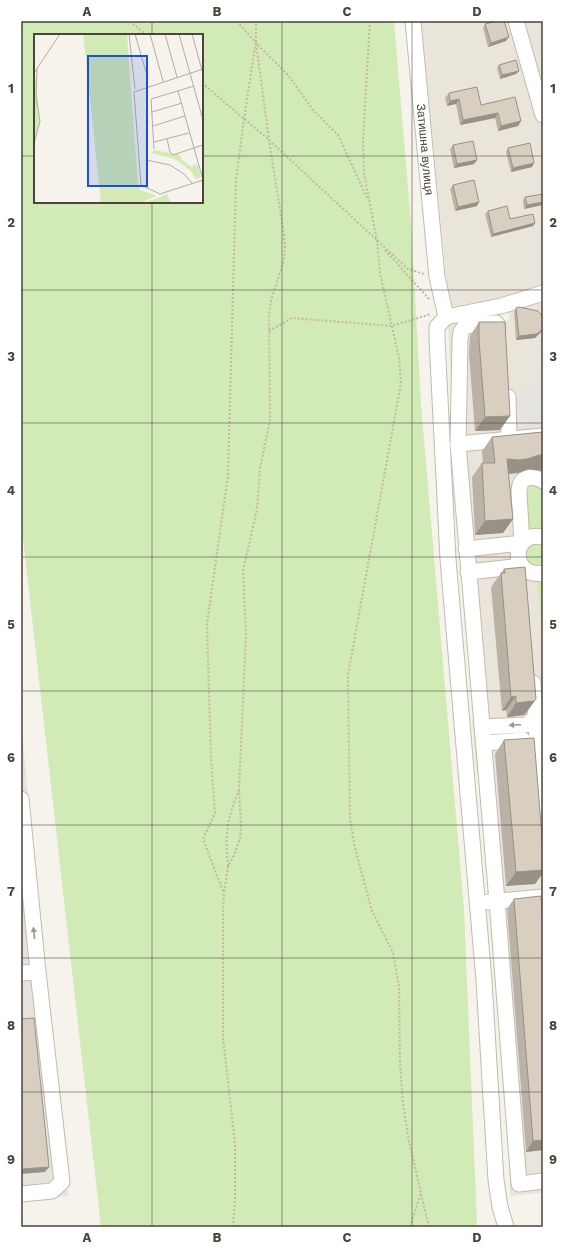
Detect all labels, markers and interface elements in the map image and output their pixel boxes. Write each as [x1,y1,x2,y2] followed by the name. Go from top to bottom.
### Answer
[83,4,92,19] text: A
[213,4,222,19] text: B
[343,4,352,19] text: C
[472,4,482,19] text: D
[34,34,203,203] inset map
[8,81,14,96] text: 1
[550,81,556,96] text: 1
[414,103,436,196] street label: Затишна вулиця
[7,215,15,230] text: 2
[549,215,557,230] text: 2
[7,349,15,364] text: 3
[549,349,557,364] text: 3
[7,483,16,498] text: 4
[549,483,558,498] text: 4
[7,617,15,632] text: 5
[549,617,557,632] text: 5
[508,722,521,729] one-way arrow
[7,750,15,765] text: 6
[549,750,557,765] text: 6
[7,884,15,899] text: 7
[549,884,557,899] text: 7
[31,927,38,939] one-way arrow
[7,1018,15,1033] text: 8
[549,1018,557,1033] text: 8
[7,1152,15,1167] text: 9
[549,1152,557,1167] text: 9
[83,1230,92,1245] text: A
[213,1230,222,1245] text: B
[343,1230,352,1245] text: C
[472,1230,482,1245] text: D

